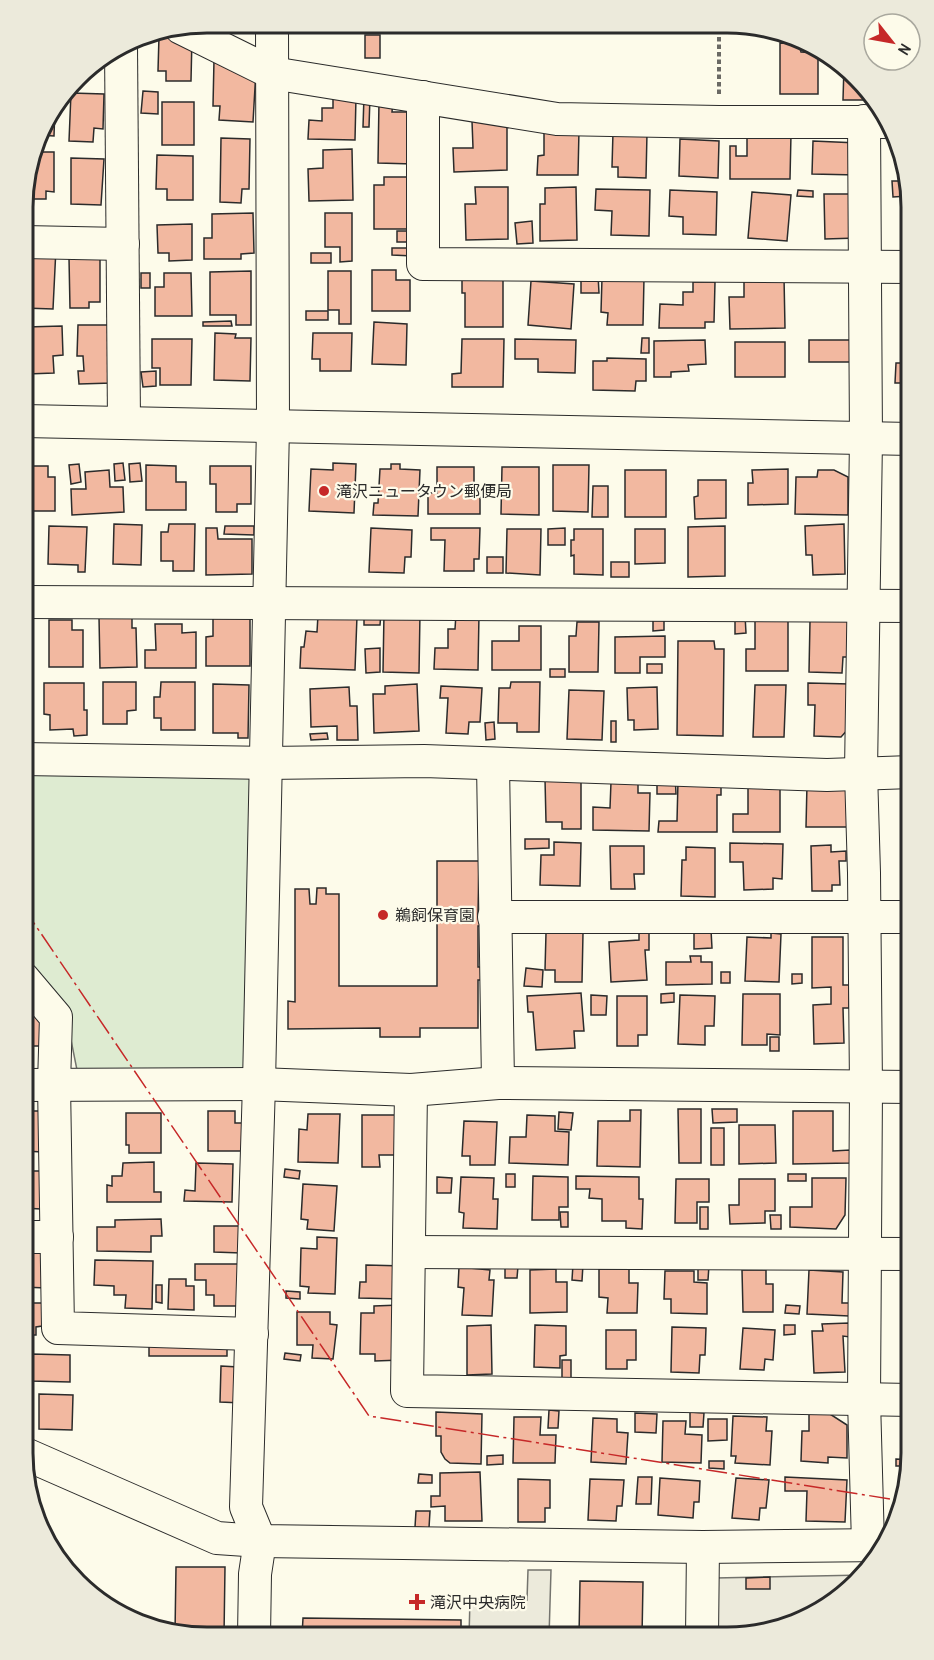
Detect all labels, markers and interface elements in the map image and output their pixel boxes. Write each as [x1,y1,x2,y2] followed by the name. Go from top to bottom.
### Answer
[862,12,922,72] north arrow
[893,40,917,59] text: N
[336,480,512,502] place label: 滝沢ニュータウン郵便局
[317,484,331,498] marker: 滝沢ニュータウン郵便局
[395,904,475,926] place label: 鵜飼保育園
[376,908,390,922] marker: 鵜飼保育園
[430,1591,526,1613] place label: 滝沢中央病院
[408,1593,426,1611] marker: 滝沢中央病院

